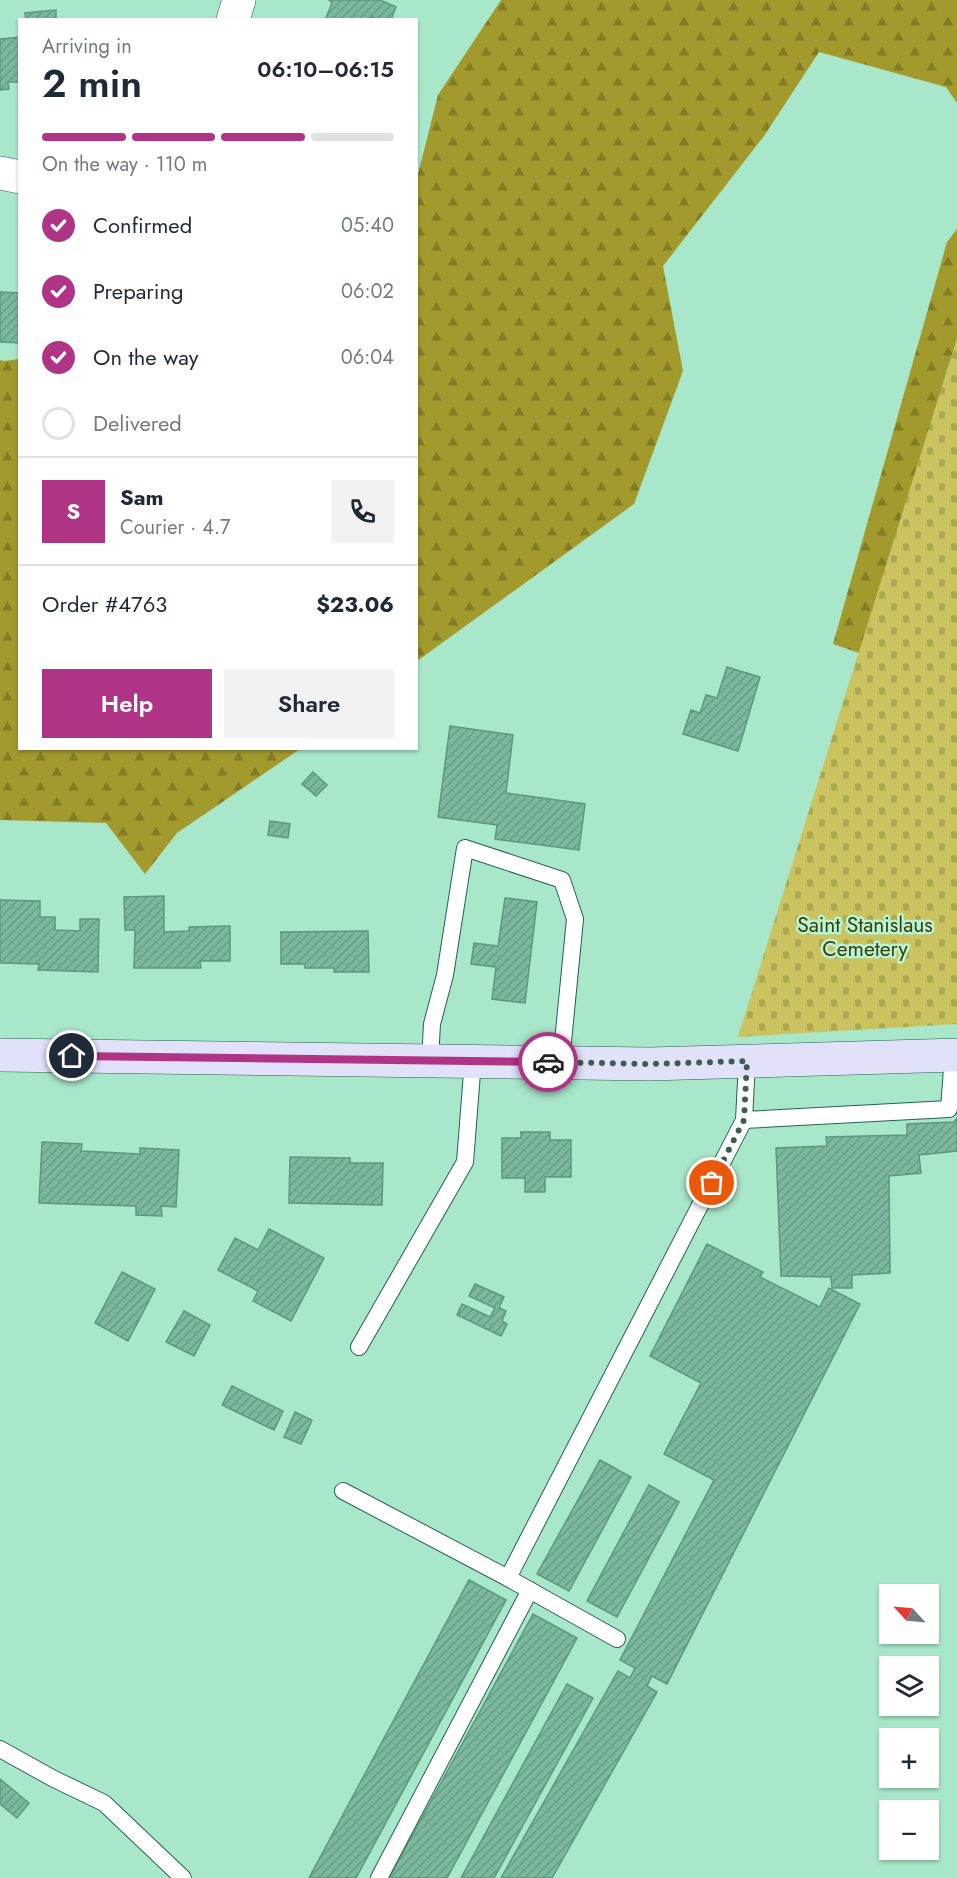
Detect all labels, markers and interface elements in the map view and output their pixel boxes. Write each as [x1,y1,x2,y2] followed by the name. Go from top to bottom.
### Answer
[42,32,132,61] text: Arriving in
[257,53,394,85] text: 06:10–06:15
[42,55,142,112] text: 2 min
[42,150,207,179] text: On the way · 110 m
[42,209,75,242] icon: check
[93,209,192,241] text: Confirmed
[341,211,394,240] text: 05:40
[42,275,75,308] icon: check
[93,275,184,307] text: Preparing
[341,277,394,306] text: 06:02
[42,341,75,374] icon: check
[93,341,198,373] text: On the way
[341,343,394,372] text: 06:04
[93,407,182,439] text: Delivered
[331,480,394,543] button: phone
[120,481,164,513] text: Sam
[67,495,80,527] text: S
[120,513,231,542] text: Courier · 4.7
[42,588,167,620] text: Order #4763
[316,588,394,620] text: $23.06
[42,669,212,738] button: Help
[224,669,394,738] button: Share
[797,910,933,964] park label: Saint Stanislaus Cemetery
[46,1030,97,1081] pin
[518,1032,578,1092] courier
[55,1039,88,1072] icon: home
[532,1046,565,1079] icon: car
[686,1157,737,1208] pin
[695,1166,728,1199] icon: bag
[879,1584,939,1644] north arrow
[879,1584,939,1860] map controls
[879,1656,939,1716] button: layers
[879,1728,939,1788] button: +
[879,1800,939,1860] button: −

